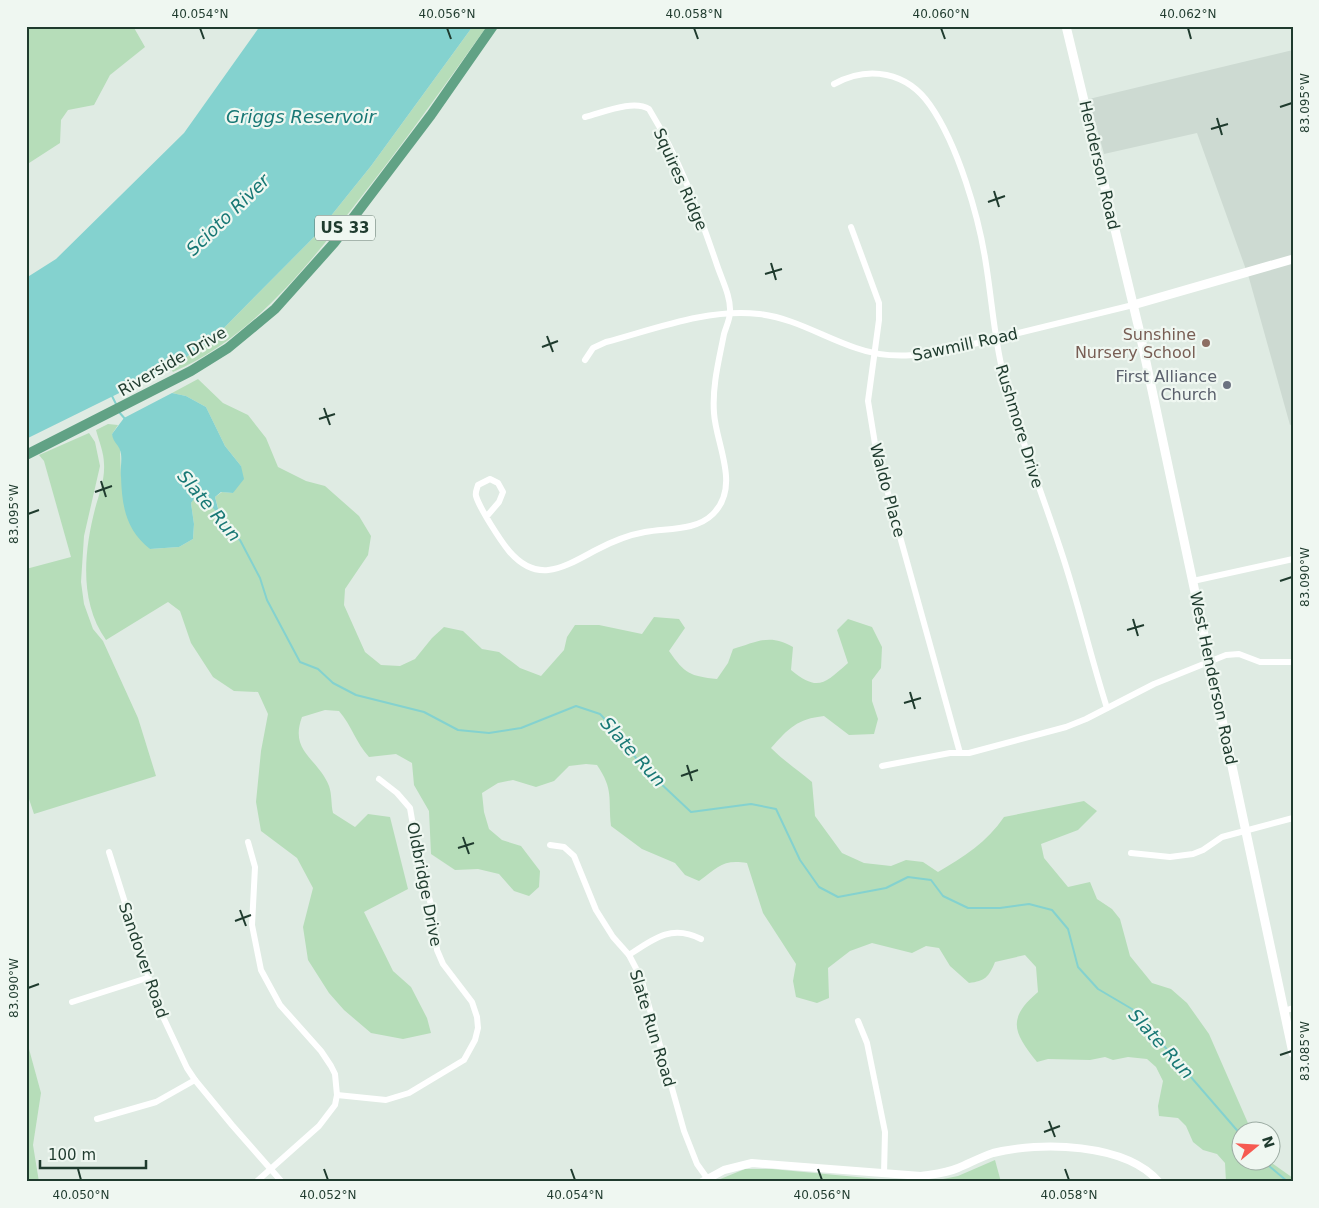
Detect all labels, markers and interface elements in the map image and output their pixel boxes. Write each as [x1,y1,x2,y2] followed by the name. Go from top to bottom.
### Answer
[172,7,228,21] text: 40.054°N
[419,7,475,21] text: 40.056°N
[666,7,722,21] text: 40.058°N
[913,7,969,21] text: 40.060°N
[1160,7,1216,21] text: 40.062°N
[1298,73,1312,133] text: 83.095°W
[1075,99,1124,232] street label: Henderson Road
[226,106,377,127] water label: Griggs Reservoir
[649,125,712,233] street label: Squires Ridge
[182,169,275,260] water label: Scioto River
[315,216,375,240] road number: US 33
[115,323,230,400] street label: Riverside Drive
[911,324,1020,365] street label: Sawmill Road
[1075,325,1196,362] place label: Sunshine Nursery School
[1200,337,1212,349] marker: Sunshine Nursery School
[992,362,1047,490] street label: Rushmore Drive
[1115,367,1217,404] place label: First Alliance Church
[1221,379,1233,391] marker: First Alliance Church
[866,441,909,539] street label: Waldo Place
[173,466,245,546] water label: Slate Run
[7,484,21,544] text: 83.095°W
[1298,547,1312,607] text: 83.090°W
[1186,590,1241,766] street label: West Henderson Road
[597,712,670,791] water label: Slate Run
[403,820,446,948] street label: Oldbridge Drive
[115,900,172,1021] street label: Sandover Road
[7,958,21,1018] text: 83.090°W
[626,967,679,1089] street label: Slate Run Road
[1125,1004,1198,1083] water label: Slate Run
[1298,1021,1312,1081] text: 83.085°W
[1232,1120,1282,1170] north arrow
[1259,1134,1278,1150] text: N
[40,1138,146,1170] scale bar
[48,1146,96,1164] text: 100 m
[53,1188,109,1202] text: 40.050°N
[300,1188,356,1202] text: 40.052°N
[547,1188,603,1202] text: 40.054°N
[794,1188,850,1202] text: 40.056°N
[1041,1188,1097,1202] text: 40.058°N

